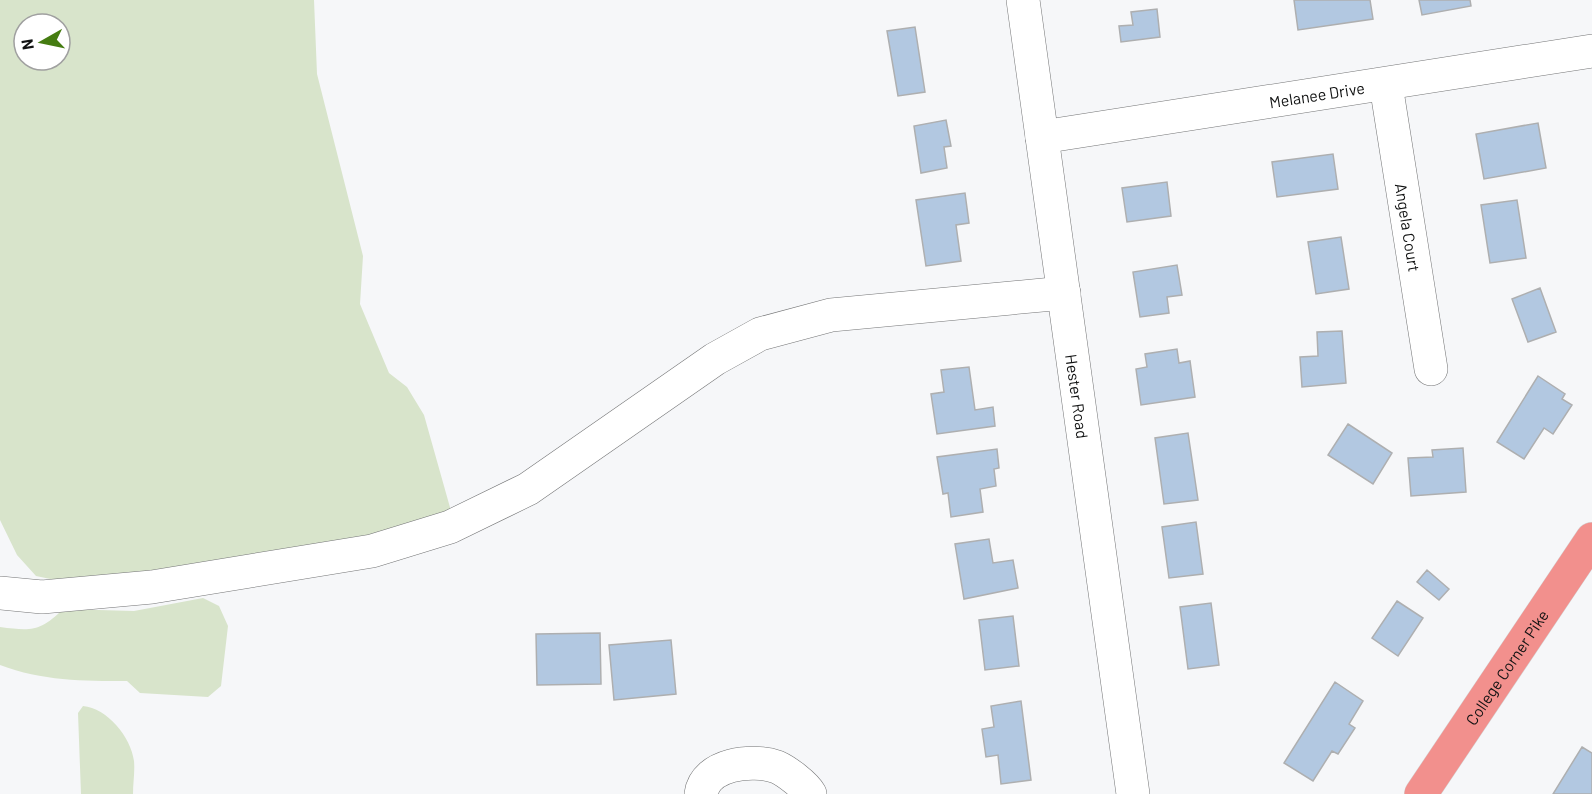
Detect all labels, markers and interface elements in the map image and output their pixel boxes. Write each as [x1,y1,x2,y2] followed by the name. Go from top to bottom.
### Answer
[12,12,72,72] north arrow
[16,38,37,51] text: N
[1268,77,1366,111] street label: Melanee Drive
[1392,182,1425,273] street label: Angela Court
[1063,353,1093,440] street label: Hester Road
[1461,606,1552,728] street label: College Corner Pike

